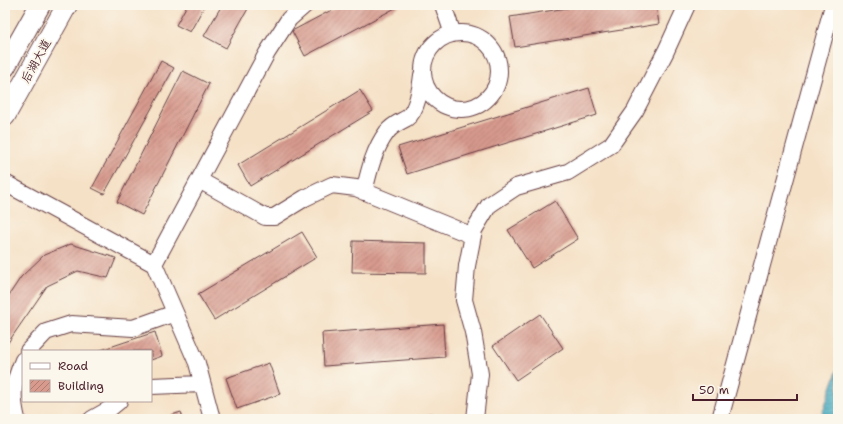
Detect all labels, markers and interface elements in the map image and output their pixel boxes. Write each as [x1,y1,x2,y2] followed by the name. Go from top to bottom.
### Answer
[17,36,55,86] street label: 后湖大道
[22,350,152,402] legend
[58,358,89,374] text: Road
[693,376,797,402] scale bar
[58,378,104,394] text: Building
[699,382,729,398] text: 50 m

